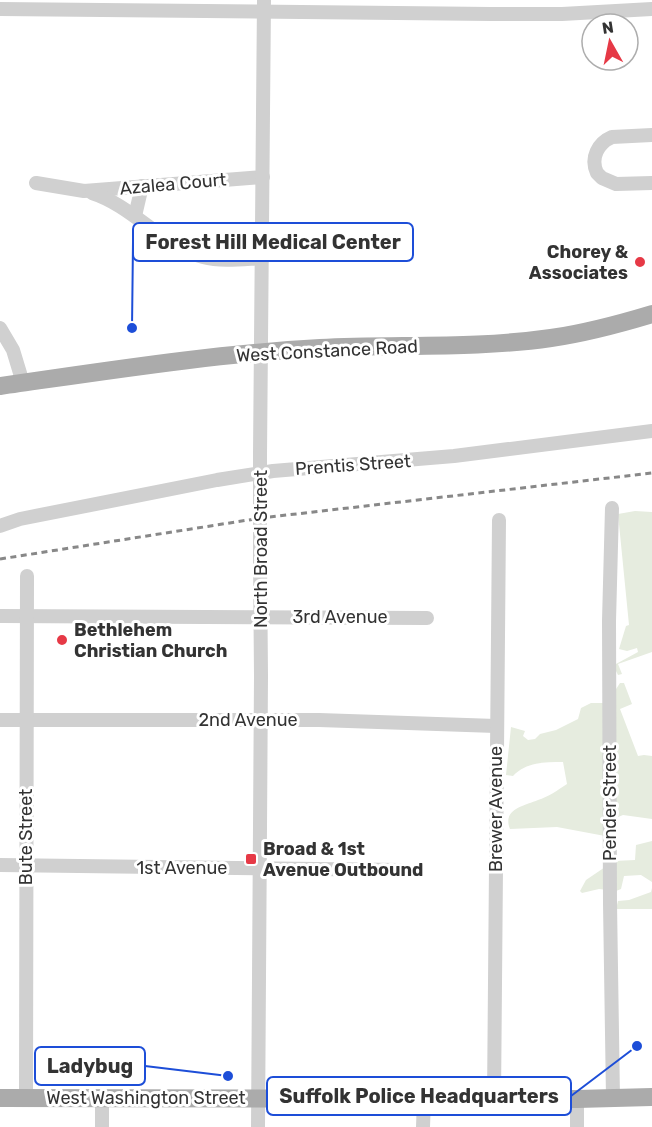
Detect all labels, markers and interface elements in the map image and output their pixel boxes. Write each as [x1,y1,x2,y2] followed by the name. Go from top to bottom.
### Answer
[580,12,640,72] north arrow
[601,17,615,38] text: N
[119,168,227,200] street label: Azalea Court
[133,223,413,261] callout: Forest Hill Medical Center
[145,230,401,254] text: Forest Hill Medical Center
[529,241,629,284] place label: Chorey & Associates
[633,255,647,269] marker: Chorey & Associates
[235,335,419,367] street label: West Constance Road
[294,450,412,480] street label: Prentis Street
[250,470,272,628] street label: North Broad Street
[292,606,388,628] street label: 3rd Avenue
[74,619,227,662] place label: Bethlehem Christian Church
[55,633,69,647] marker: Bethlehem Christian Church
[198,709,298,731] street label: 2nd Avenue
[599,745,621,861] street label: Pender Street
[485,746,507,872] street label: Brewer Avenue
[15,789,37,885] street label: Bute Street
[263,838,423,881] place label: Broad & 1st Avenue Outbound
[244,852,258,866] marker: Broad & 1st Avenue Outbound
[137,857,227,879] street label: 1st Avenue
[35,1047,145,1085] callout: Ladybug
[47,1054,133,1078] text: Ladybug
[267,1077,571,1115] callout: Suffolk Police Headquarters
[279,1084,559,1108] text: Suffolk Police Headquarters
[46,1087,246,1109] street label: West Washington Street

